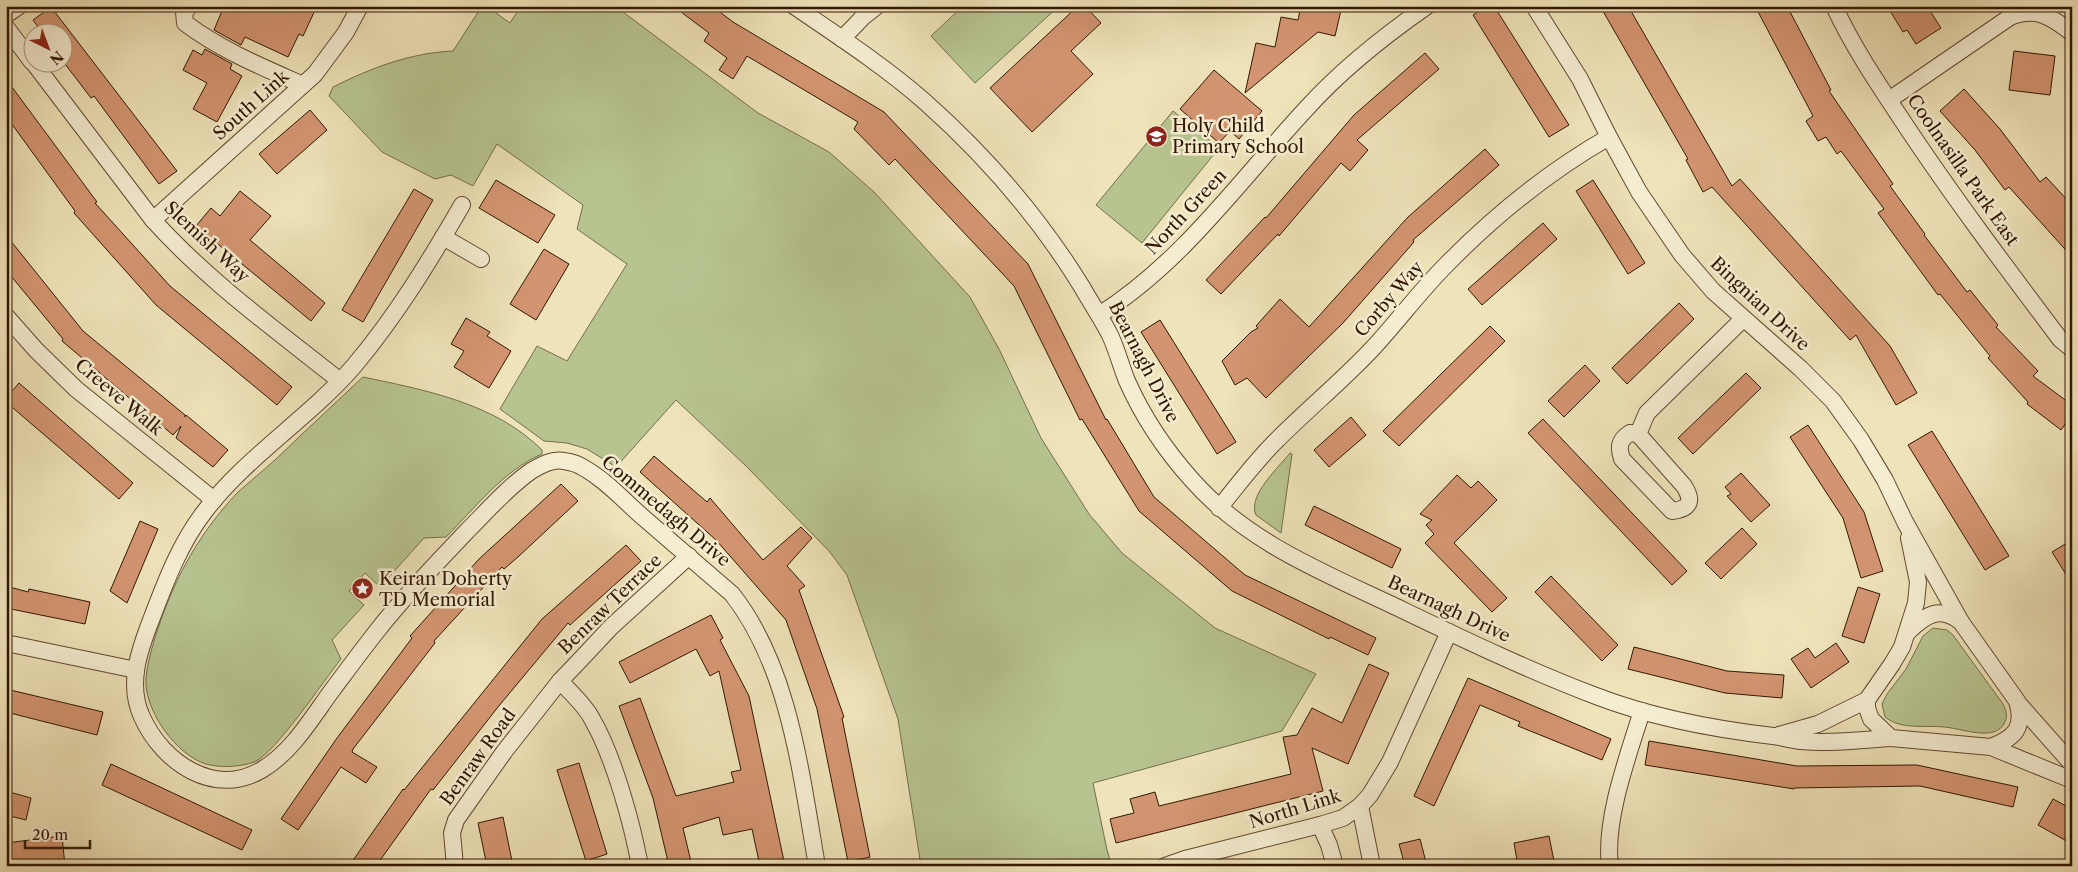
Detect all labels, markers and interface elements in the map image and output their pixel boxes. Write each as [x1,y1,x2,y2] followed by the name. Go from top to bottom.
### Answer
[22,22,72,72] north arrow
[46,47,67,68] text: N
[209,64,295,145] street label: South Link
[1902,90,2024,250] street label: Coolnasilla Park East
[1172,115,1304,158] place label: Holy Child Primary School
[1144,124,1168,148] school or university icon: Holy Child Primary School
[1141,165,1231,259] street label: North Green
[160,197,255,288] street label: Slemish Way
[1706,252,1814,356] street label: Bingnian Drive
[1350,256,1429,342] street label: Corby Way
[1104,298,1184,426] street label: Bearnagh Drive
[71,354,169,441] street label: Creeve Walk
[597,451,735,571] street label: Commedagh Drive
[554,549,666,659] street label: Benraw Terrace
[379,568,513,611] place label: Keiran Doherty TD Memorial
[1384,571,1514,647] street label: Bearnagh Drive
[351,577,375,601] place icon: Keiran Doherty TD Memorial
[436,704,520,810] street label: Benraw Road
[1247,784,1345,833] street label: North Link
[25,817,90,849] scale bar
[32,825,68,844] text: 20 m

